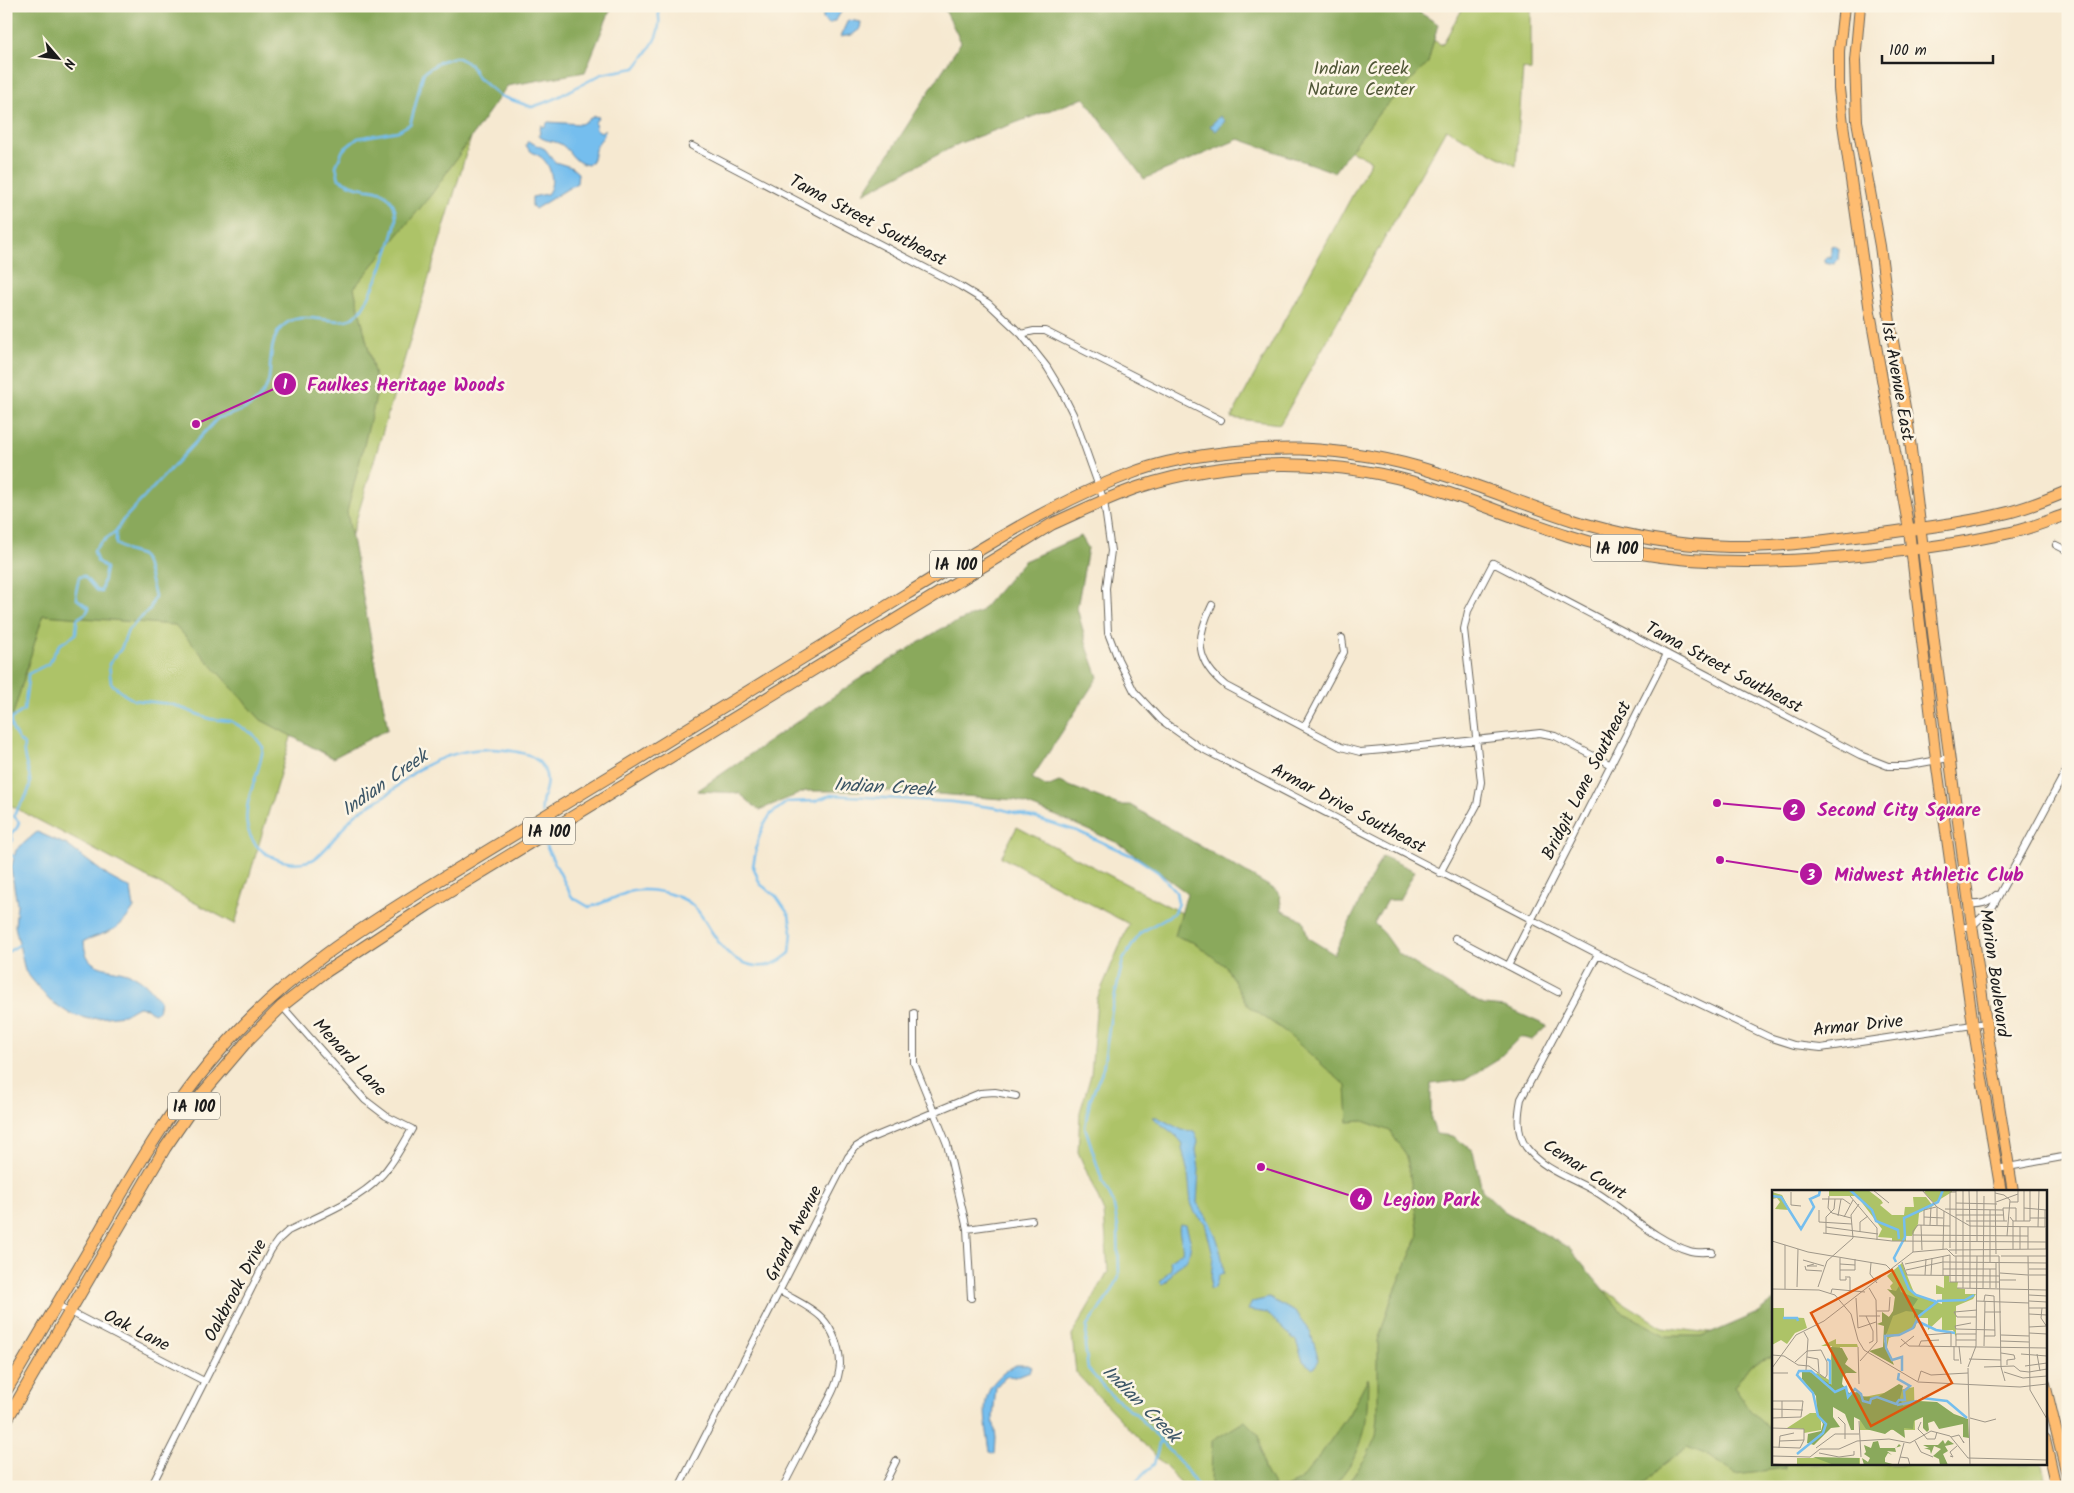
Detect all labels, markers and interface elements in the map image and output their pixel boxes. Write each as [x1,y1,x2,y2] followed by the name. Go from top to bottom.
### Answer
[32,32,82,82] north arrow
[1882,32,1993,64] scale bar
[1889,39,1927,63] text: 100 m
[57,55,80,73] text: N
[1307,55,1416,105] park label: Indian Creek Nature Center
[783,167,952,276] street label: Tama Street Southeast
[1872,319,1922,445] street label: 1st Avenue East
[273,367,515,401] callout: Faulkes Heritage Woods
[307,371,505,401] text: Faulkes Heritage Woods
[283,373,288,397] text: 1
[1591,534,1643,562] road number: IA 100
[930,550,982,578] road number: IA 100
[1639,614,1808,723] street label: Tama Street Southeast
[1535,695,1640,865] street label: Bridgit Lane Southeast
[335,741,437,825] water label: Indian Creek
[1266,756,1432,863] street label: Armar Drive Southeast
[833,770,938,806] water label: Indian Creek
[1782,793,1991,827] callout: Second City Square
[1817,796,1981,826] text: Second City Square
[1790,799,1799,823] text: 2
[523,818,575,844] road number: IA 100
[1799,857,2033,891] callout: Midwest Athletic Club
[1834,861,2024,891] text: Midwest Athletic Club
[1806,864,1815,888] text: 3
[1970,907,2017,1040] street label: Marion Boulevard
[1812,1007,1905,1046] street label: Armar Drive
[305,1012,393,1104] street label: Menard Lane
[168,1092,220,1120] road number: IA 100
[1536,1132,1633,1209] street label: Cemar Court
[758,1181,831,1287] street label: Grand Avenue
[1348,1182,1490,1216] callout: Legion Park
[1383,1186,1480,1216] text: Legion Park
[1357,1189,1365,1213] text: 4
[1772,1190,2046,1466] inset map
[197,1234,276,1347] street label: Oakbrook Drive
[98,1302,175,1360] street label: Oak Lane
[1094,1358,1189,1453] water label: Indian Creek

